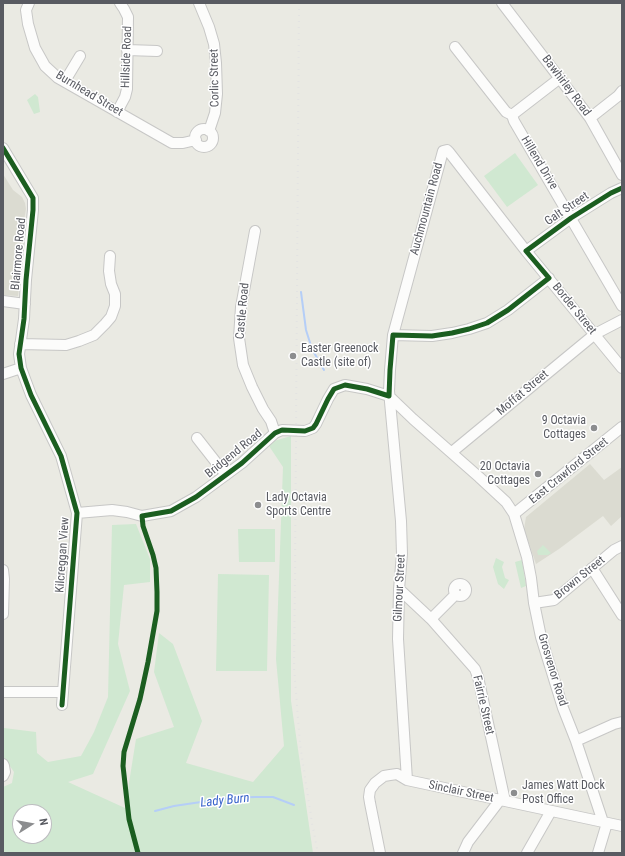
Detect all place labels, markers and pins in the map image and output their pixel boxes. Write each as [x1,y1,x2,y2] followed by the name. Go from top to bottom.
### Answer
[301,342,378,370] place label: Easter Greenock Castle (site of)
[288,351,298,361] marker: Easter Greenock Castle (site of)
[542,414,586,442] place label: 9 Octavia Cottages
[589,423,599,433] marker: 9 Octavia Cottages
[480,460,530,488] place label: 20 Octavia Cottages
[533,469,543,479] marker: 20 Octavia Cottages
[266,491,331,519] place label: Lady Octavia Sports Centre
[253,500,263,510] marker: Lady Octavia Sports Centre
[522,779,605,807] place label: James Watt Dock Post Office
[509,788,519,798] marker: James Watt Dock Post Office

